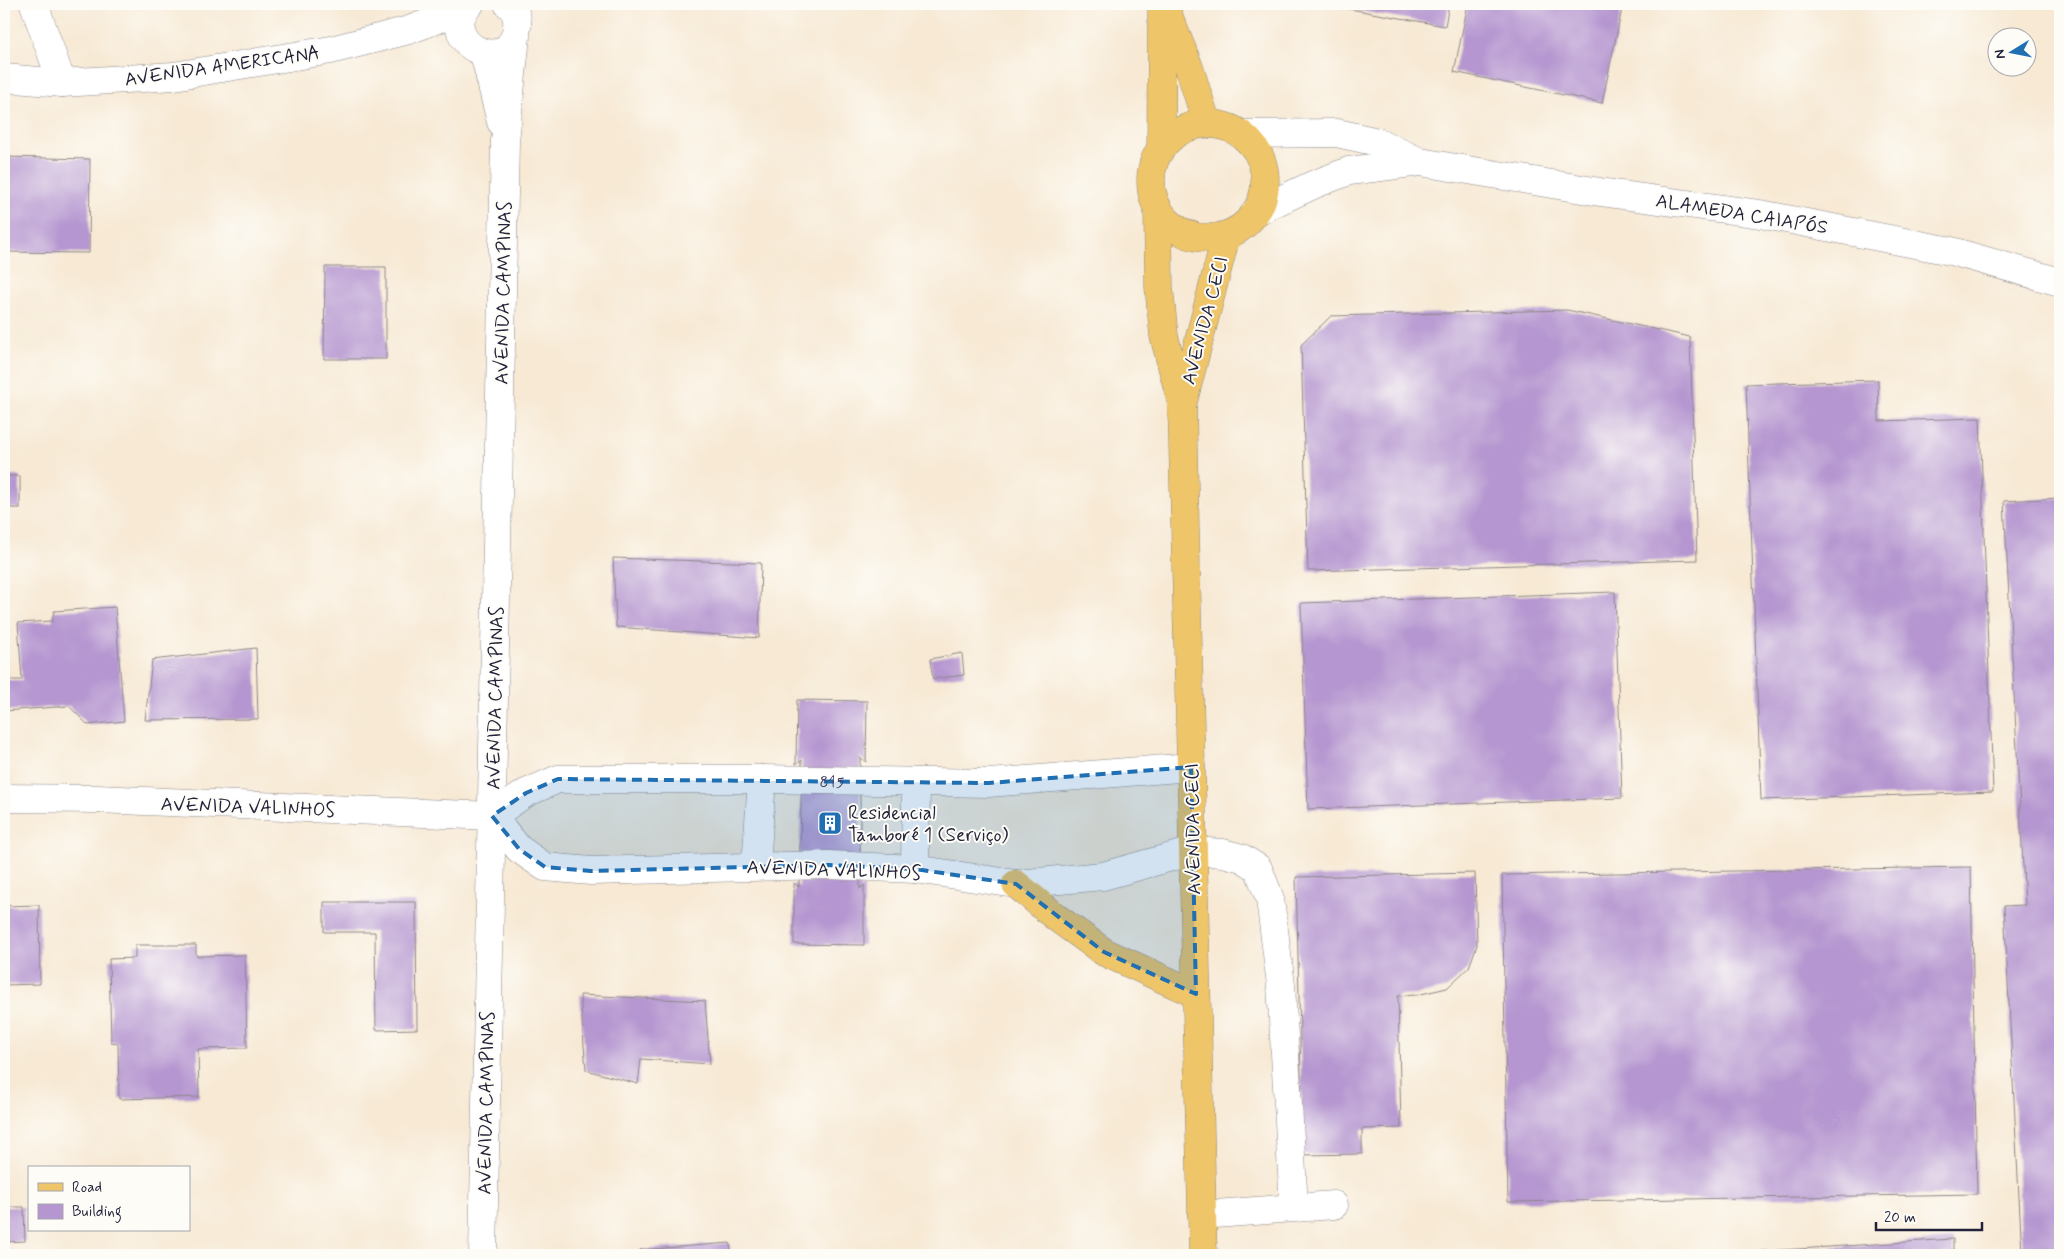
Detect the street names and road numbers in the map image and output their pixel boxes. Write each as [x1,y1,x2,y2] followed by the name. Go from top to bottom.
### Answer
[123,40,321,93] street label: AVENIDA AMERICANA
[1654,189,1830,240] street label: ALAMEDA CAIAPÓS
[489,201,518,385] street label: AVENIDA CAMPINAS
[1176,254,1235,387] street label: AVENIDA CECI
[481,606,510,790] street label: AVENIDA CAMPINAS
[1180,763,1207,895] street label: AVENIDA CECI
[160,792,336,823] street label: AVENIDA VALINHOS
[746,855,922,886] street label: AVENIDA VALINHOS
[472,1011,501,1195] street label: AVENIDA CAMPINAS

